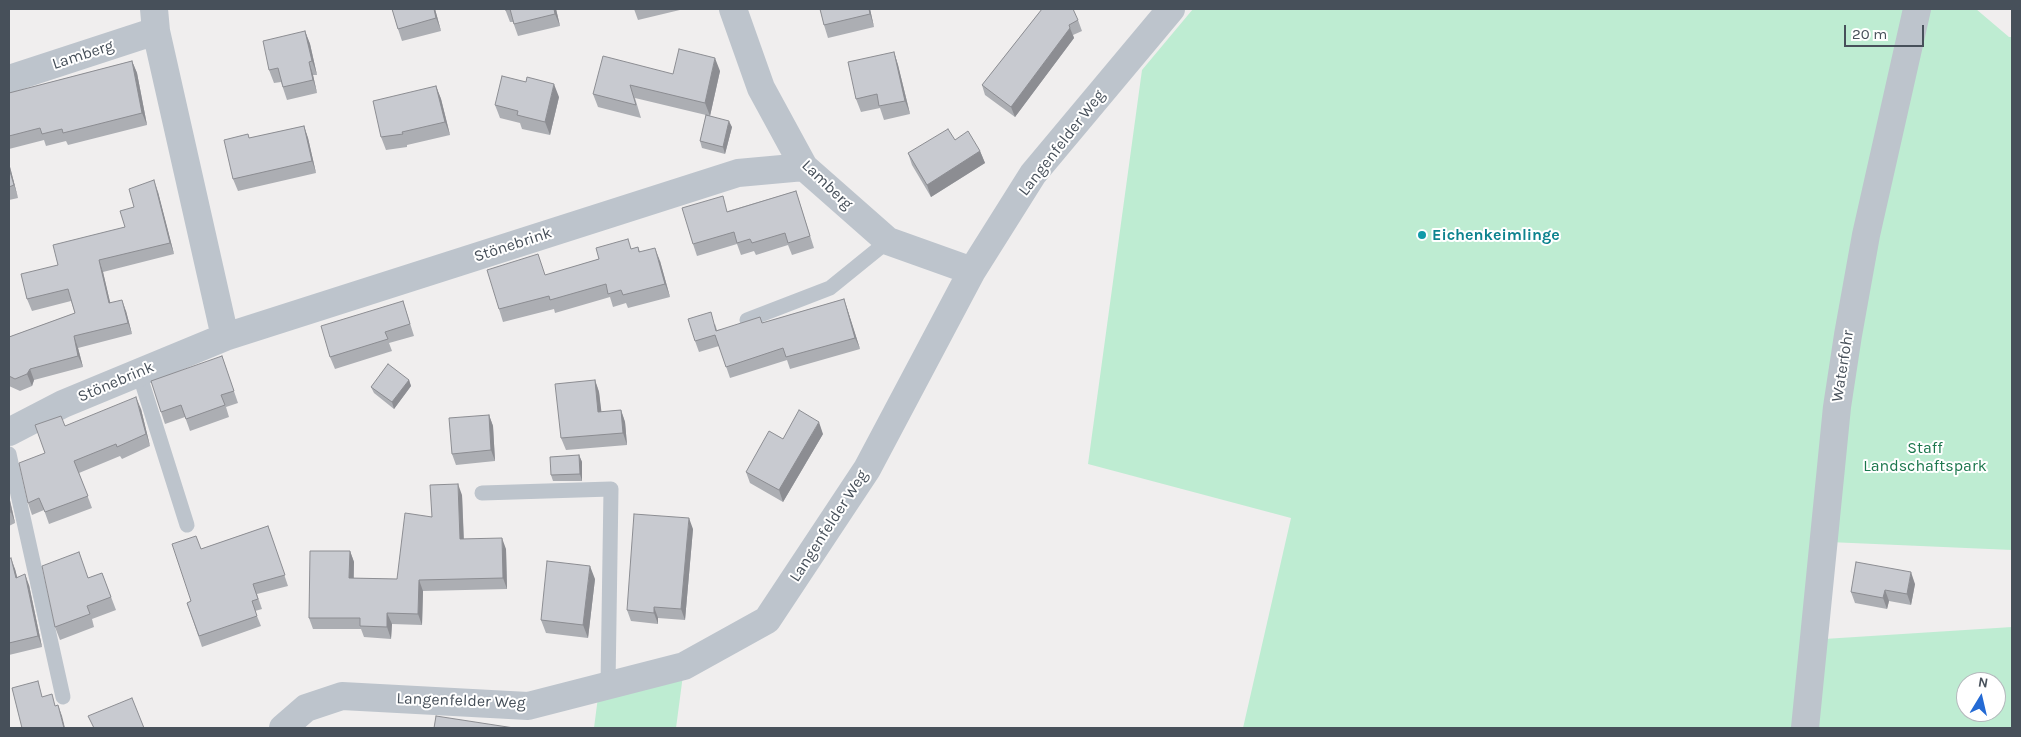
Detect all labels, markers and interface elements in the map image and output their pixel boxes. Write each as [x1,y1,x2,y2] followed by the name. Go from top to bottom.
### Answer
[1846,15,1926,47] scale bar
[1852,25,1887,43] text: 20 m
[50,36,116,74] street label: Lamberg
[1015,86,1109,200] street label: Langenfelder Weg
[797,156,857,214] street label: Lamberg
[472,223,554,267] street label: Stönebrink
[1432,225,1560,245] place label: Eichenkeimlinge
[1416,229,1428,241] marker: Eichenkeimlinge
[1828,329,1858,403] street label: Waterfohr
[75,357,157,407] street label: Stönebrink
[1863,438,1987,476] park label: Staff Landschaftspark
[786,467,872,585] street label: Langenfelder Weg
[1956,672,2006,722] north arrow
[1977,673,1990,692] text: N
[396,689,526,713] street label: Langenfelder Weg

